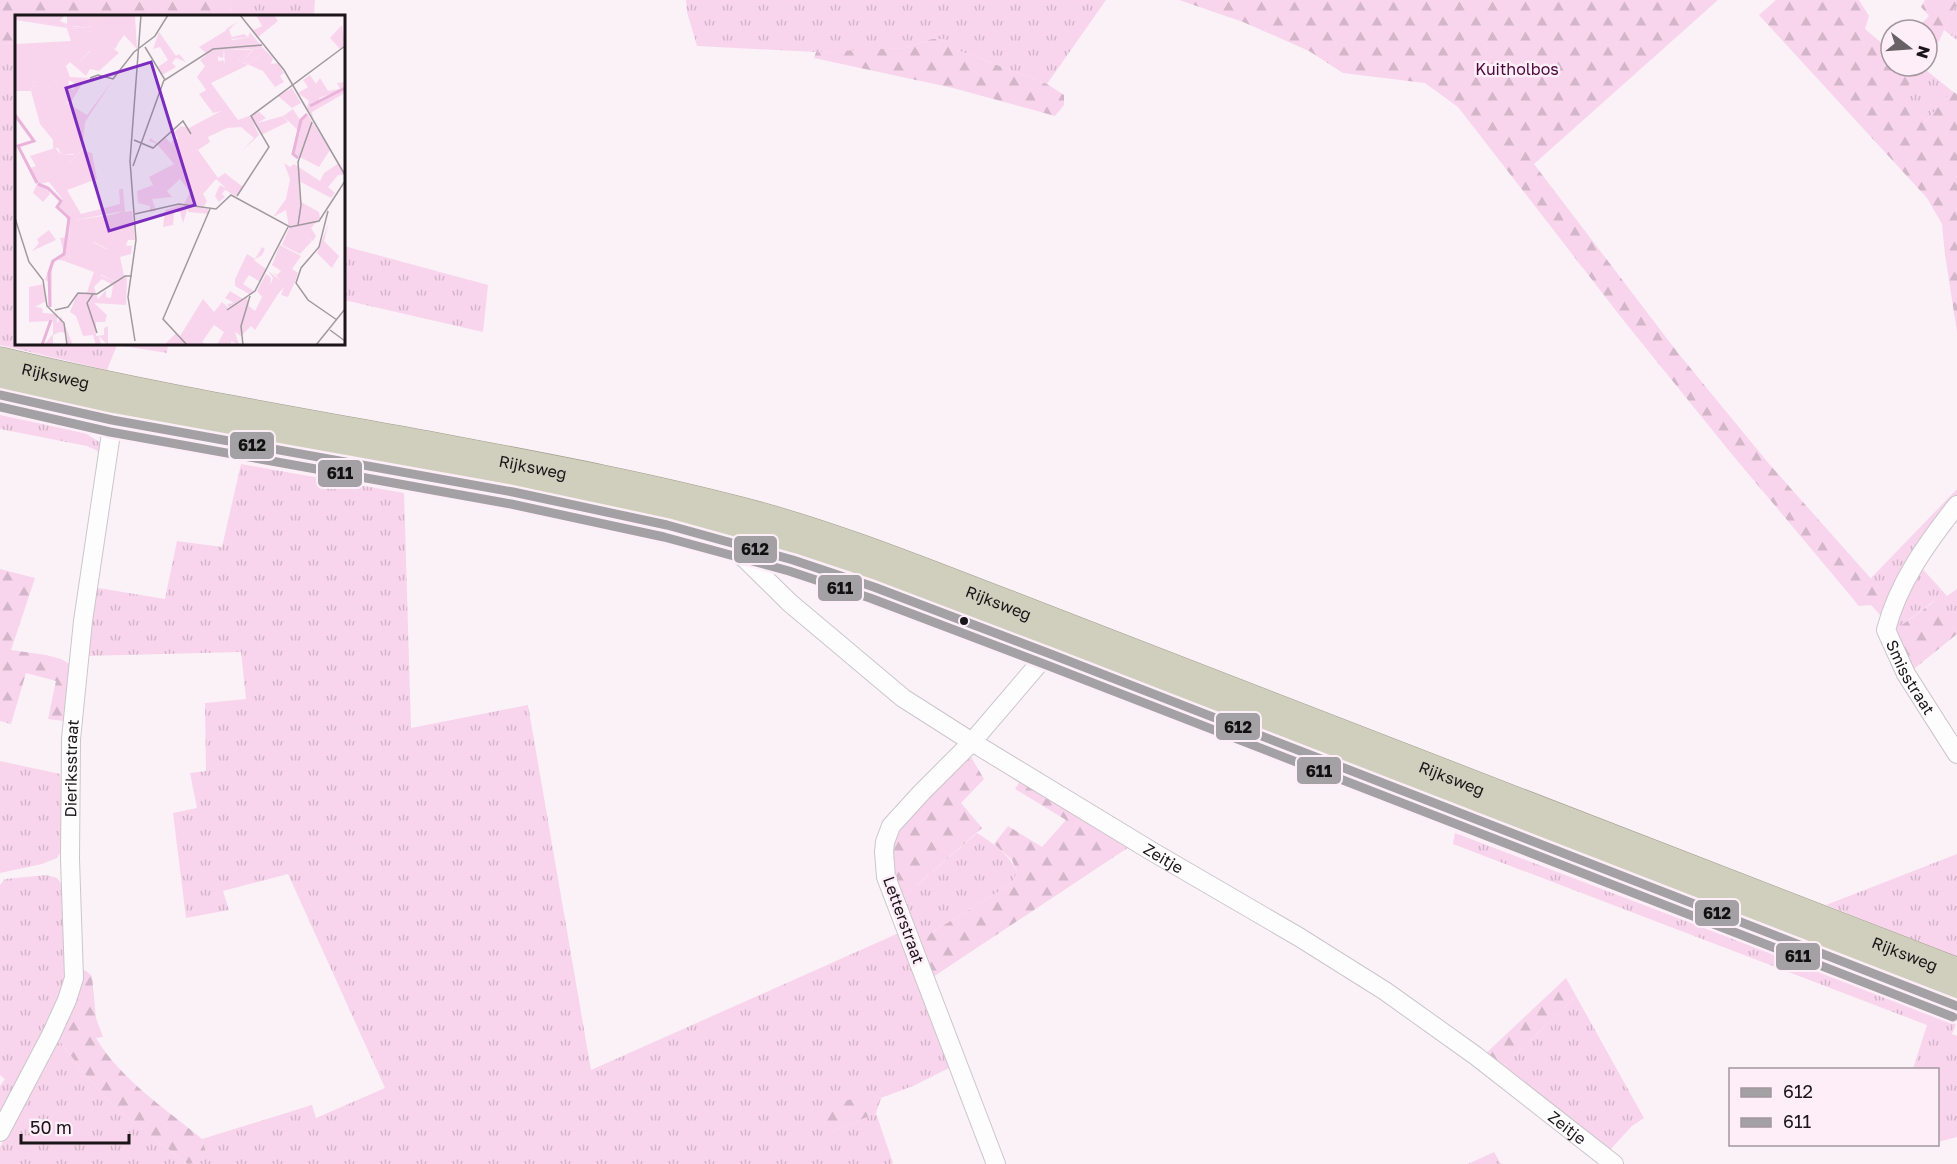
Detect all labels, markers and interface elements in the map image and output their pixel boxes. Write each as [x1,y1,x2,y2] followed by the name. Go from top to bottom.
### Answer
[15,15,345,345] inset map
[1879,18,1939,78] north arrow
[1912,44,1935,61] text: N
[1475,59,1559,79] park label: Kuitholbos
[20,358,91,393] street label: Rijksweg
[229,431,275,460] line badge: 612
[238,435,266,455] text: 612
[497,451,569,484] street label: Rijksweg
[317,459,363,488] line badge: 611
[327,463,353,483] text: 611
[733,535,778,564] line badge: 612
[741,539,769,559] text: 612
[817,574,863,602] line badge: 611
[827,578,853,598] text: 611
[963,581,1034,625] street label: Rijksweg
[958,615,970,627] unlabelled marker
[1882,637,1939,718] street label: Smisstraat
[1215,712,1261,741] line badge: 612
[1224,717,1252,737] text: 612
[60,718,83,817] street label: Dieriksstraat
[1296,756,1342,785] line badge: 611
[1416,757,1487,800] street label: Rijksweg
[1306,761,1332,781] text: 611
[1140,839,1187,878] street label: Zeitje
[879,874,929,966] street label: Letterstraat
[1694,899,1740,927] line badge: 612
[1703,903,1731,923] text: 612
[1869,932,1941,976] street label: Rijksweg
[1775,942,1821,971] line badge: 611
[1785,946,1811,966] text: 611
[1729,1068,1939,1146] legend
[1783,1080,1813,1102] text: 612
[1544,1106,1590,1149] street label: Zeitje
[21,1107,129,1145] scale bar
[1783,1110,1812,1132] text: 611
[30,1116,72,1138] text: 50 m

